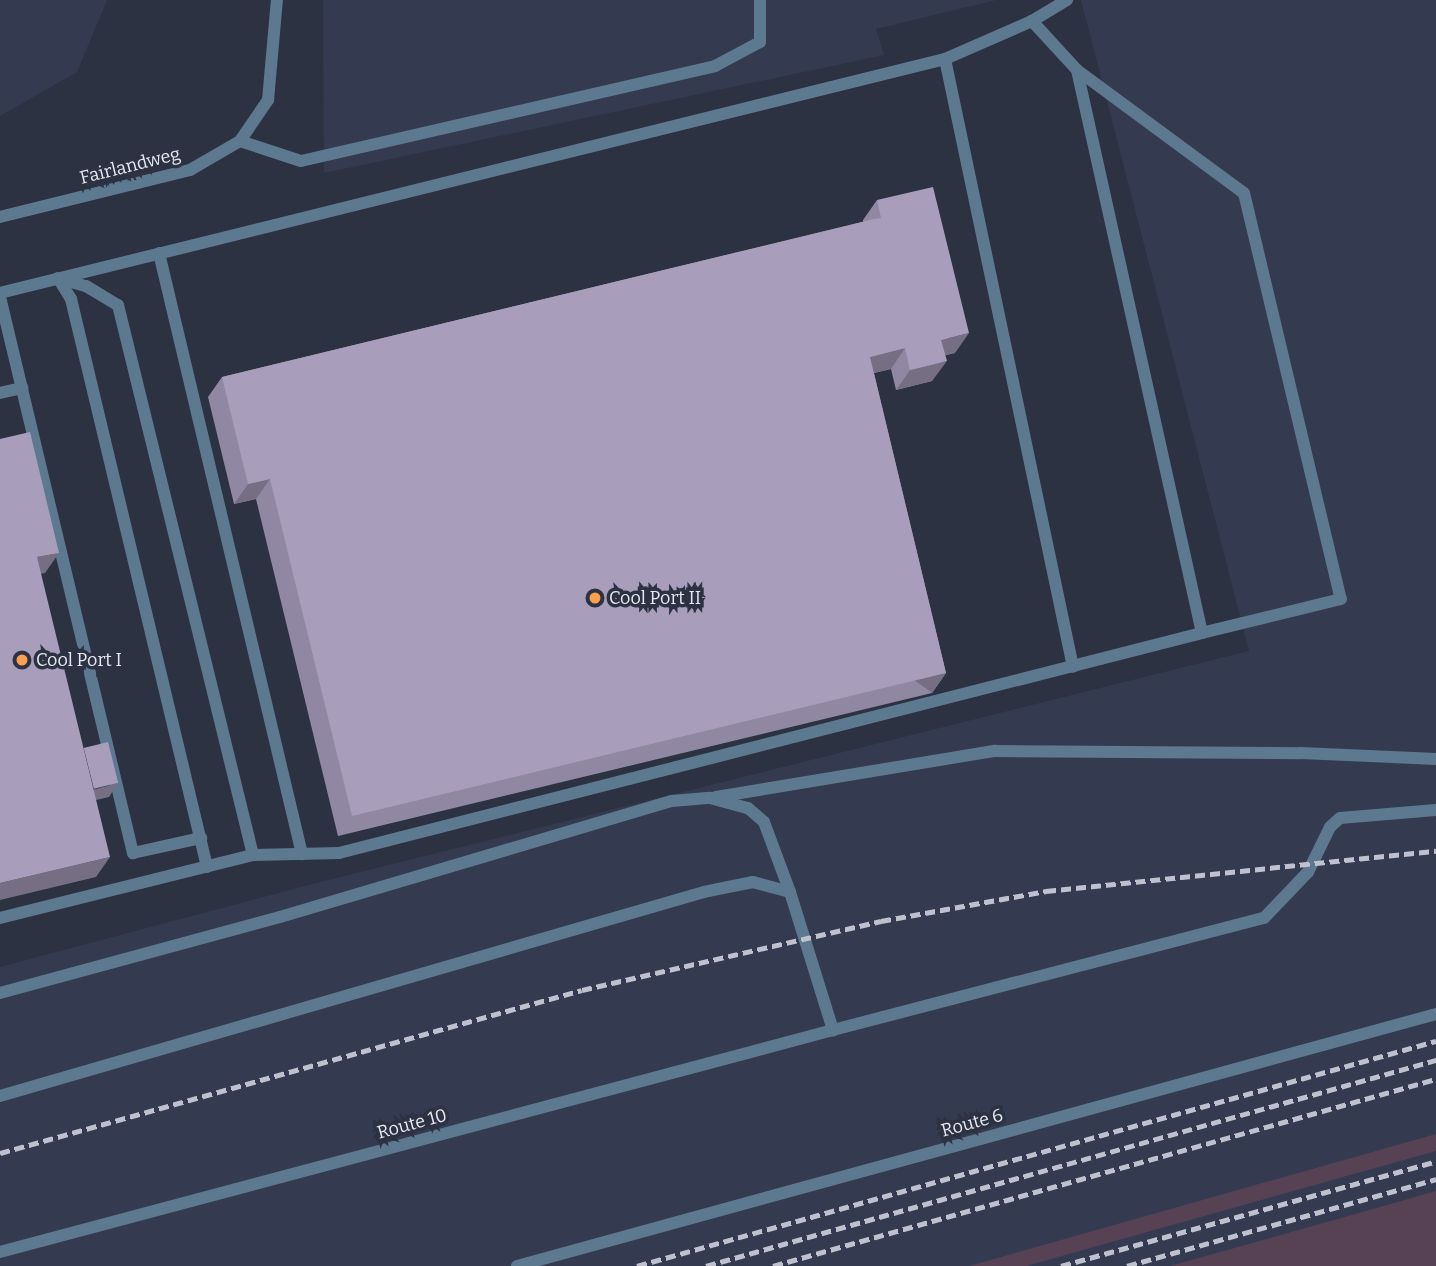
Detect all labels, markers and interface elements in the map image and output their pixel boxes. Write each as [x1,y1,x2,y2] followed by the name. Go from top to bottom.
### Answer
[77,143,183,189] street label: Fairlandweg
[609,587,701,609] place label: Cool Port II
[587,590,603,606] marker: Cool Port II
[36,649,122,671] place label: Cool Port I
[14,652,30,668] marker: Cool Port I
[375,1104,449,1144] street label: Route 10
[939,1104,1005,1142] street label: Route 6

